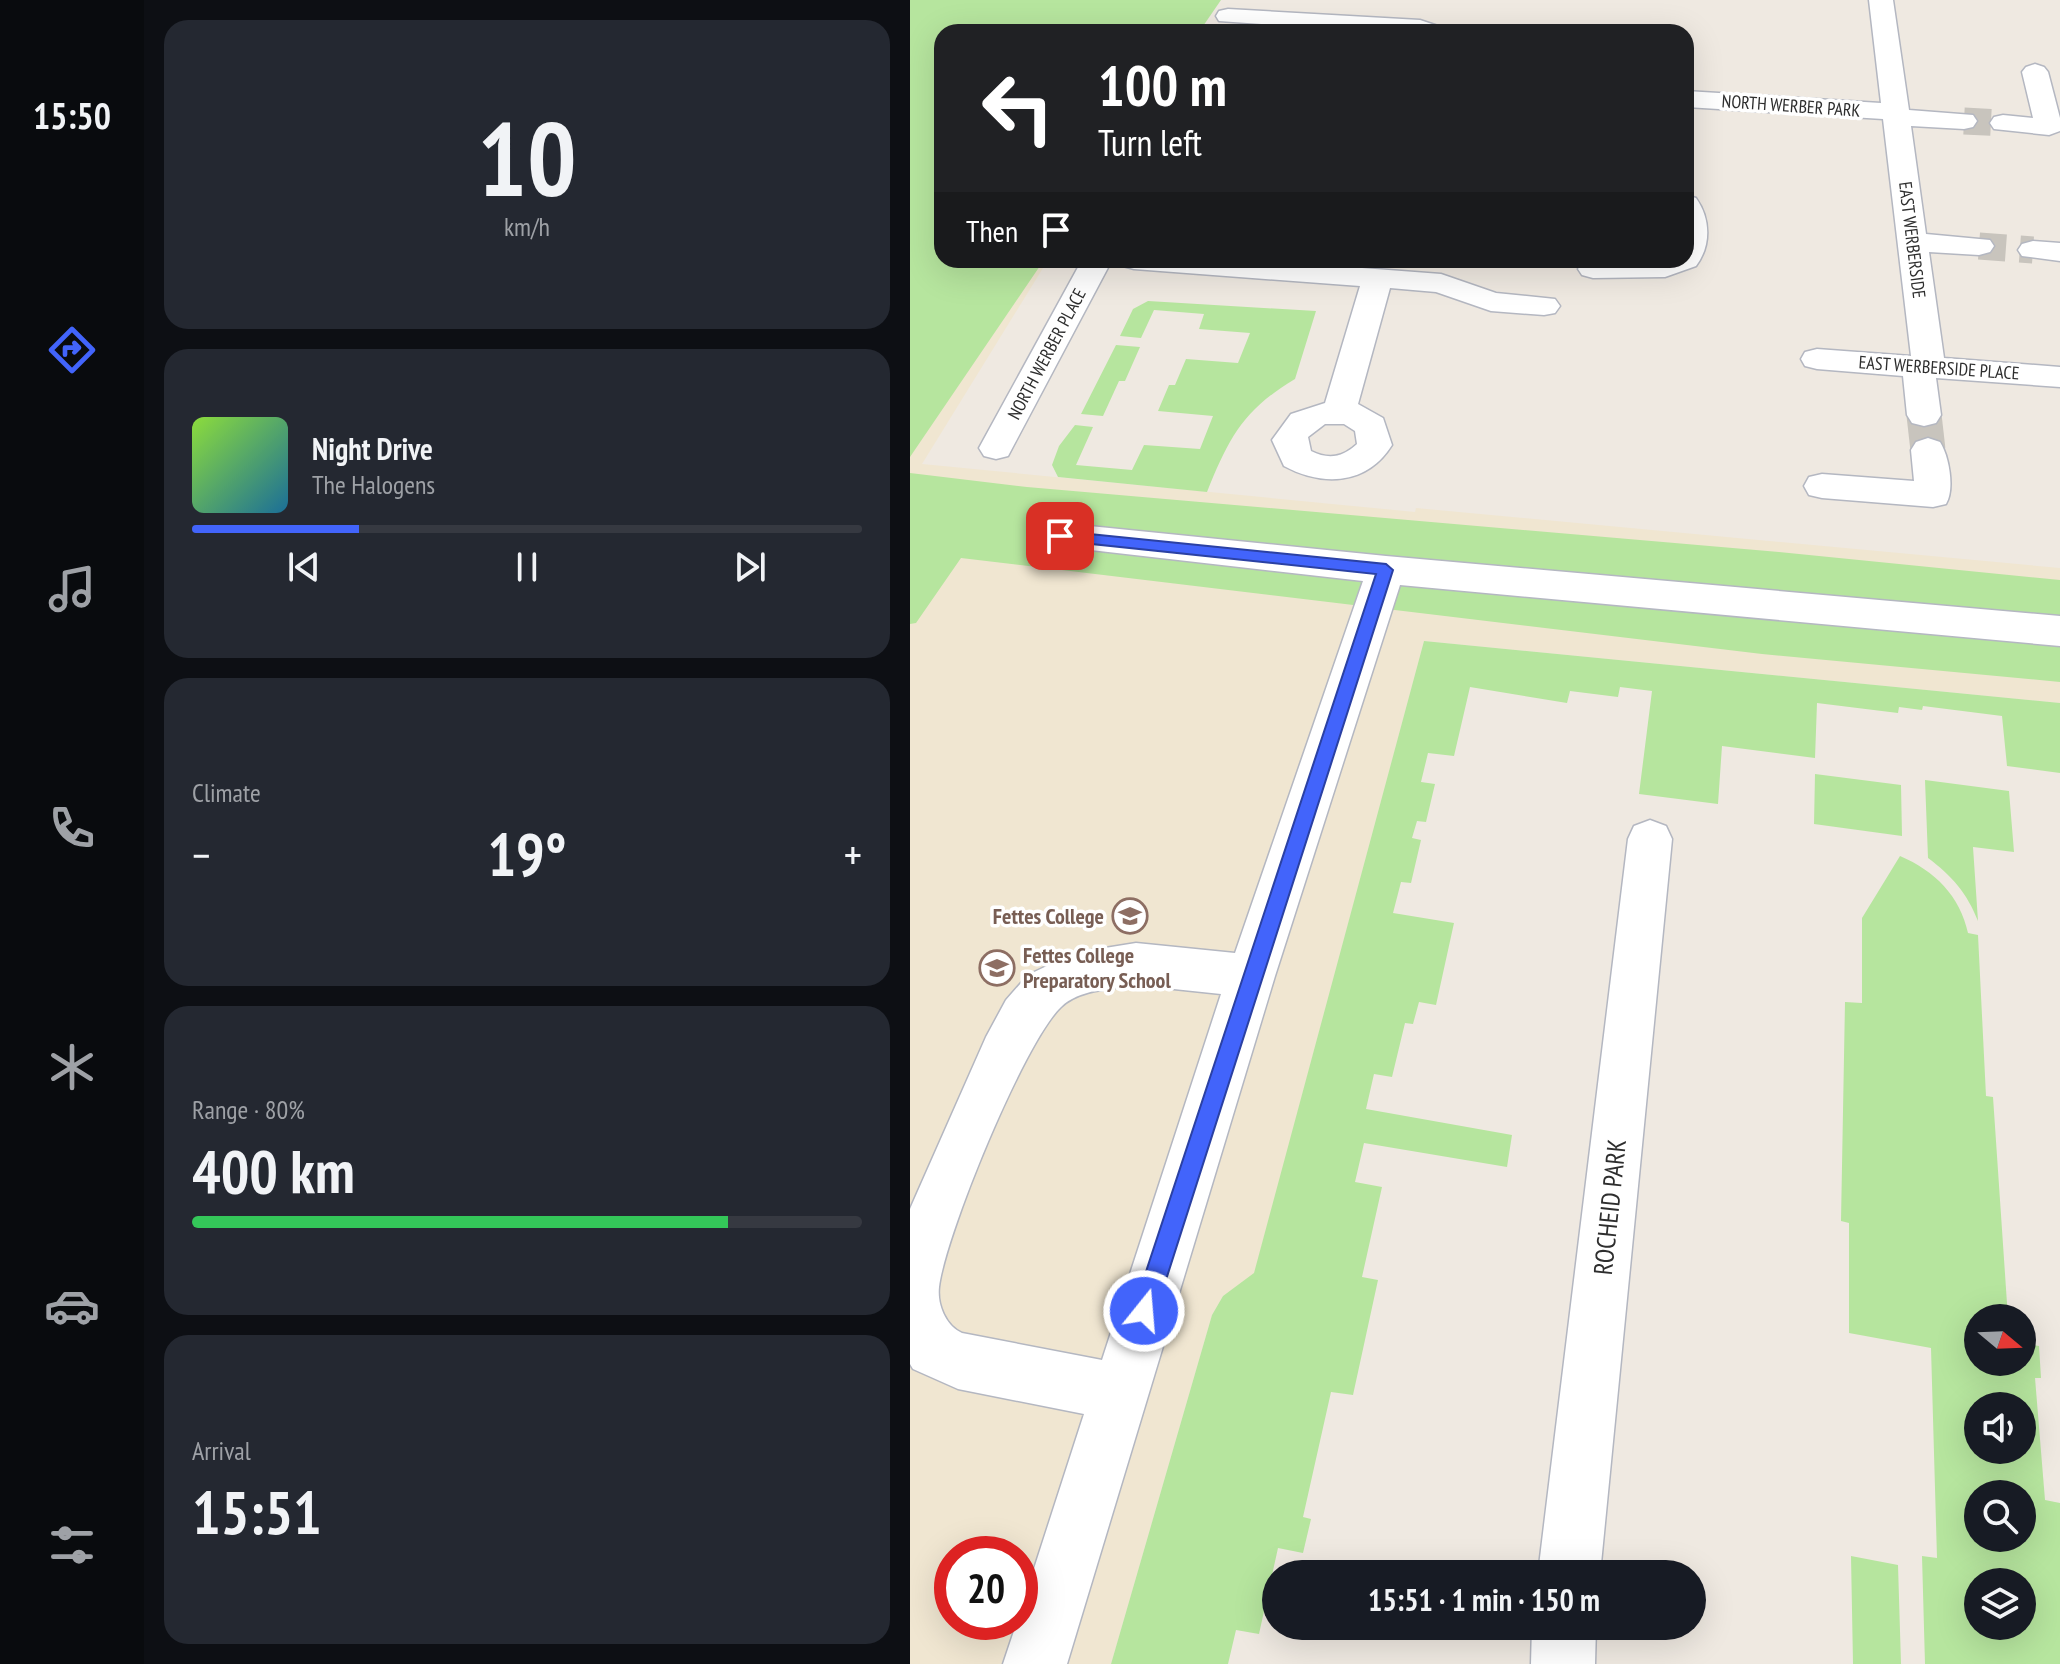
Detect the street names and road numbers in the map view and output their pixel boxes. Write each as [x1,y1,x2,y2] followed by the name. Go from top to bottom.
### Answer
[1721,89,1861,122] street label: NORTH WERBER PARK
[1894,180,1931,300] street label: EAST WERBERSIDE
[1002,284,1091,423] street label: NORTH WERBER PLACE
[1858,350,2020,385] street label: EAST WERBERSIDE PLACE
[1586,1137,1633,1276] street label: ROCHEID PARK

